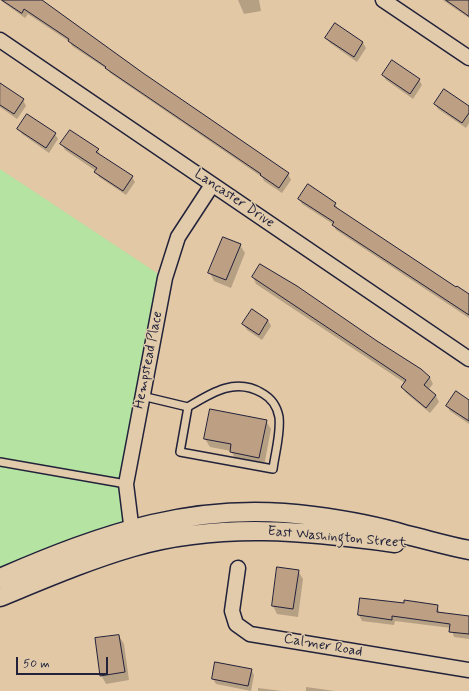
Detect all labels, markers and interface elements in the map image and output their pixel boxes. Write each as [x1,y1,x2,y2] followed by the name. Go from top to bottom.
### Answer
[191,166,277,232] street label: Lancaster Drive
[131,310,167,410] street label: Hempstead Place
[267,524,407,552] street label: East Washington Street
[282,631,364,661] street label: Calmer Road
[18,649,110,675] scale bar
[23,656,50,672] text: 50 m

